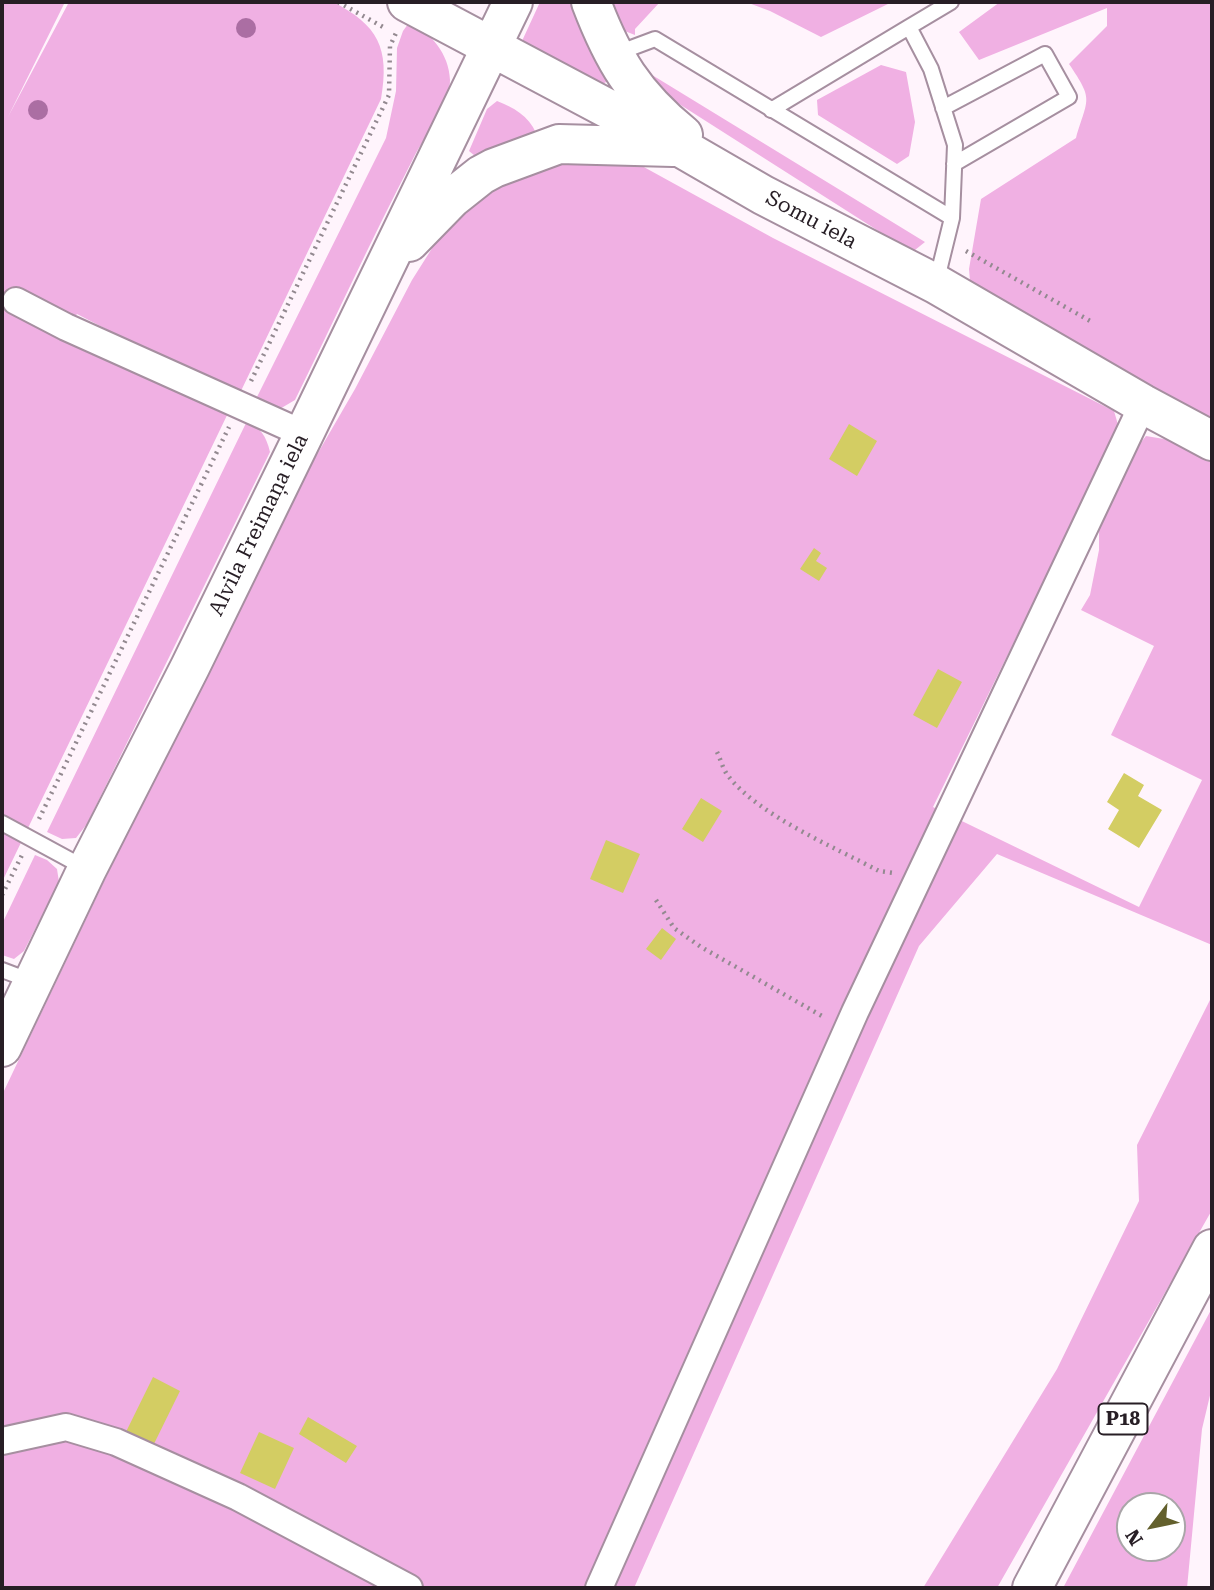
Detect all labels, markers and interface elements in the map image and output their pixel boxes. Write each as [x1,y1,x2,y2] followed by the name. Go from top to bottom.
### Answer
[761,186,861,254] street label: Somu iela
[204,430,314,620] street label: Alvila Freimaņa iela
[1098,1404,1148,1434] road number: P18
[1116,1492,1186,1562] north arrow
[1121,1525,1148,1550] text: N

